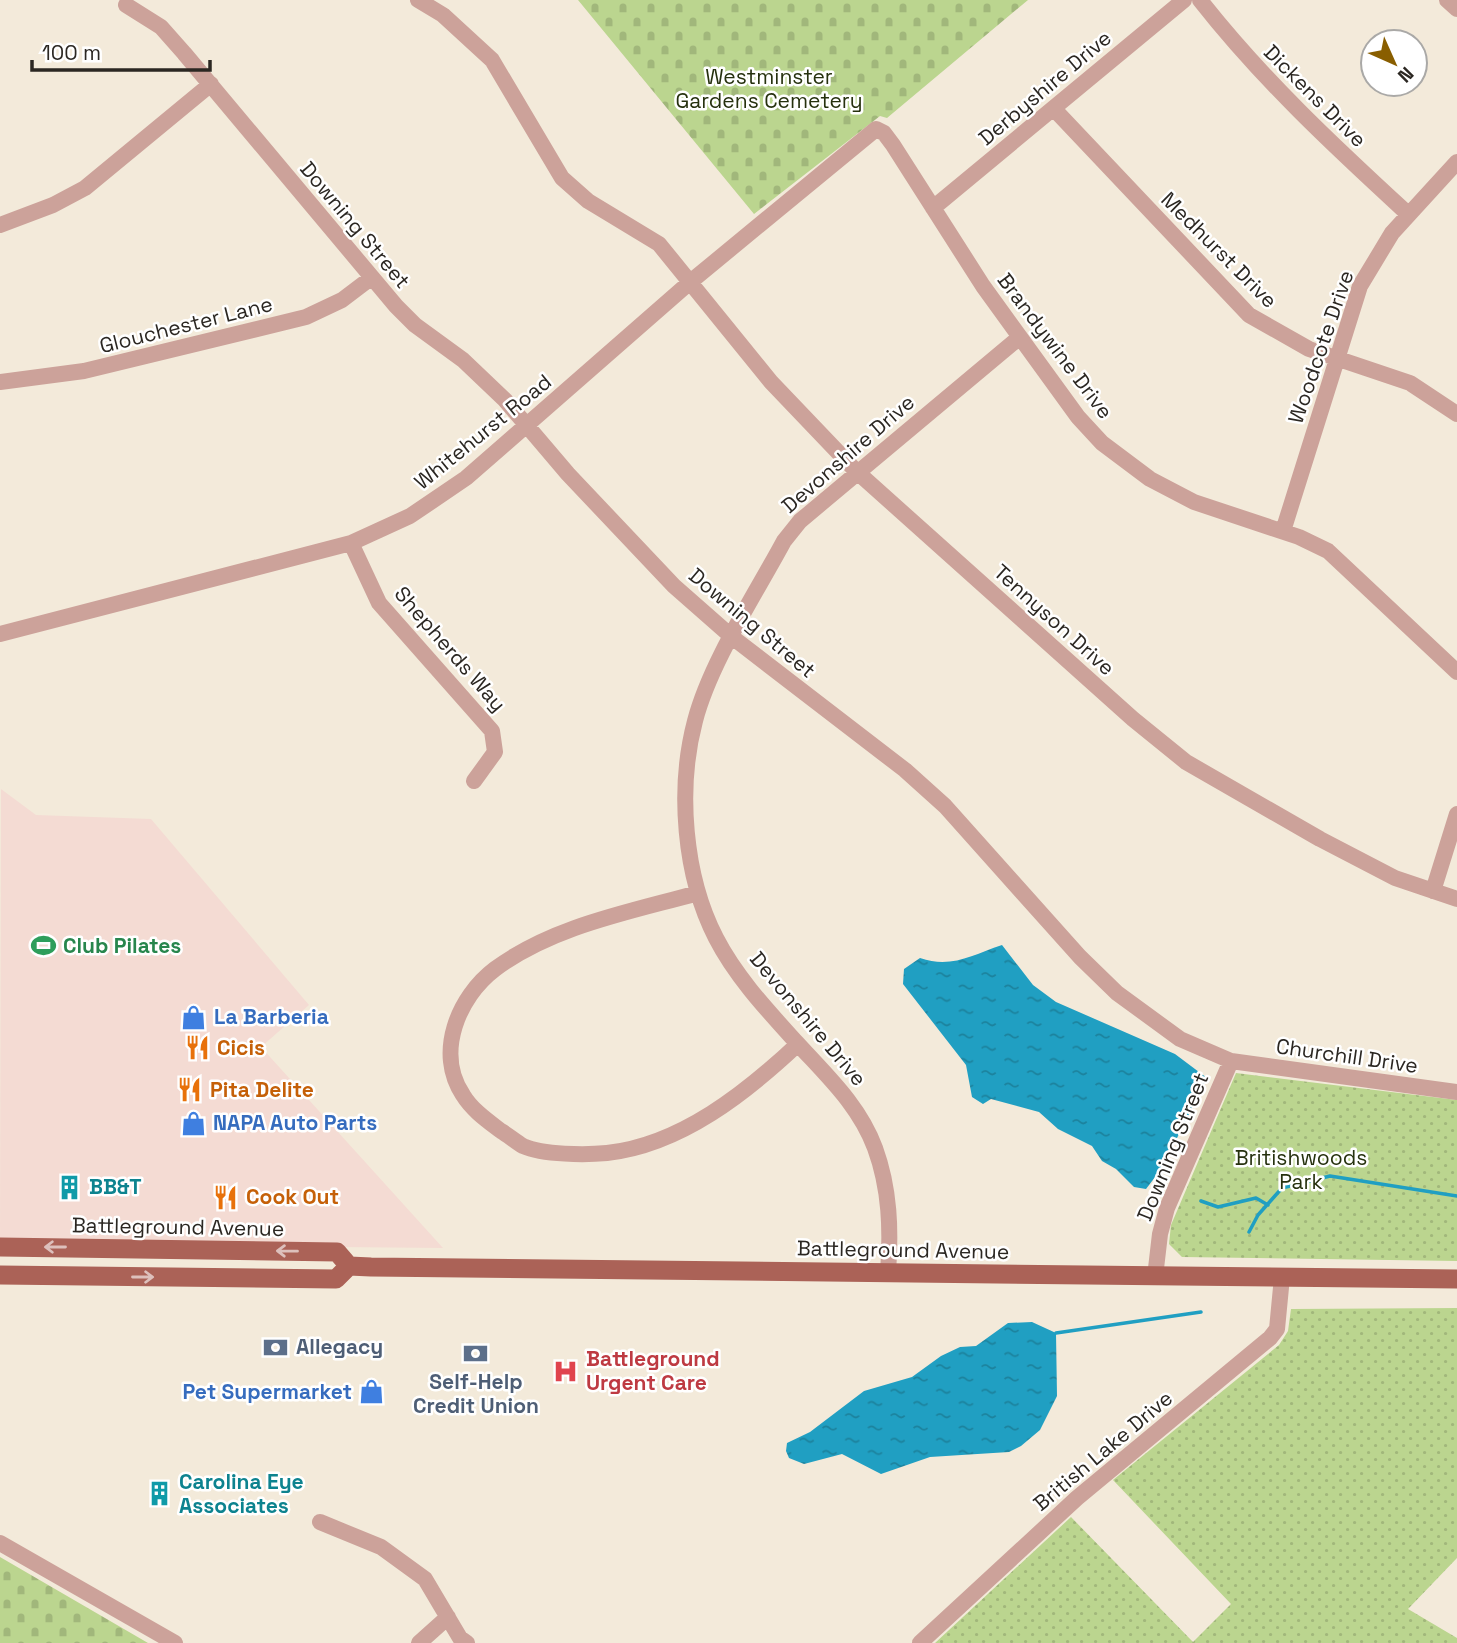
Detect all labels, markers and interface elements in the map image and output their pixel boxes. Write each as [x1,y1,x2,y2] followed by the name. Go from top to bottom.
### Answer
[973,24,1117,151] street label: Derbyshire Drive
[32,28,210,72] scale bar
[1359,28,1429,98] north arrow
[42,39,101,66] text: 100 m
[1258,39,1372,153] street label: Dickens Drive
[1392,61,1419,88] text: N
[675,63,863,114] park label: Westminster Gardens Cemetery
[294,156,416,294] street label: Downing Street
[1156,186,1283,313] street label: Medhurst Drive
[992,267,1119,424] street label: Brandywine Drive
[1282,267,1359,427] street label: Woodcote Drive
[97,290,275,359] street label: Glouchester Lane
[409,368,557,495] street label: Whitehurst Road
[776,389,920,519] street label: Devonshire Drive
[988,558,1120,681] street label: Tennyson Drive
[683,562,821,684] street label: Downing Street
[389,580,512,717] street label: Shepherds Way
[29,932,57,960] sports icon: Club Pilates
[63,932,181,959] place label: Club Pilates
[744,946,873,1091] street label: Devonshire Drive
[180,1003,208,1031] shop icon: La Barberia
[214,1003,329,1030] place label: La Barberia
[1274,1032,1420,1079] street label: Churchill Drive
[183,1034,211,1062] restaurant icon: Cicis
[217,1034,265,1061] place label: Cicis
[1131,1069,1215,1225] street label: Downing Street
[176,1076,204,1104] restaurant icon: Pita Delite
[210,1076,314,1103] place label: Pita Delite
[179,1109,207,1137] shop icon: NAPA Auto Parts
[213,1109,377,1136] place label: NAPA Auto Parts
[1235,1144,1367,1195] park label: Britishwoods Park
[55,1173,83,1201] building icon: BB&T
[89,1173,142,1200] place label: BB&T
[212,1183,240,1211] restaurant icon: Cook Out
[246,1183,339,1210] place label: Cook Out
[72,1211,284,1242] street label: Battleground Avenue
[797,1234,1009,1265] street label: Battleground Avenue
[44,1240,67,1254] one-way arrow
[276,1244,299,1258] one-way arrow
[131,1270,154,1284] one-way arrow
[262,1333,290,1361] bank icon: Allegacy
[296,1333,383,1360] place label: Allegacy
[462,1339,490,1367] bank icon: Self-Help Credit Union
[586,1345,720,1396] place label: Battleground Urgent Care
[552,1357,580,1385] hospital icon: Battleground Urgent Care
[413,1368,539,1419] place label: Self-Help Credit Union
[182,1378,352,1405] place label: Pet Supermarket
[358,1378,386,1406] shop icon: Pet Supermarket
[1028,1385,1178,1517] street label: British Lake Drive
[179,1468,304,1519] place label: Carolina Eye Associates
[145,1480,173,1508] building icon: Carolina Eye Associates

